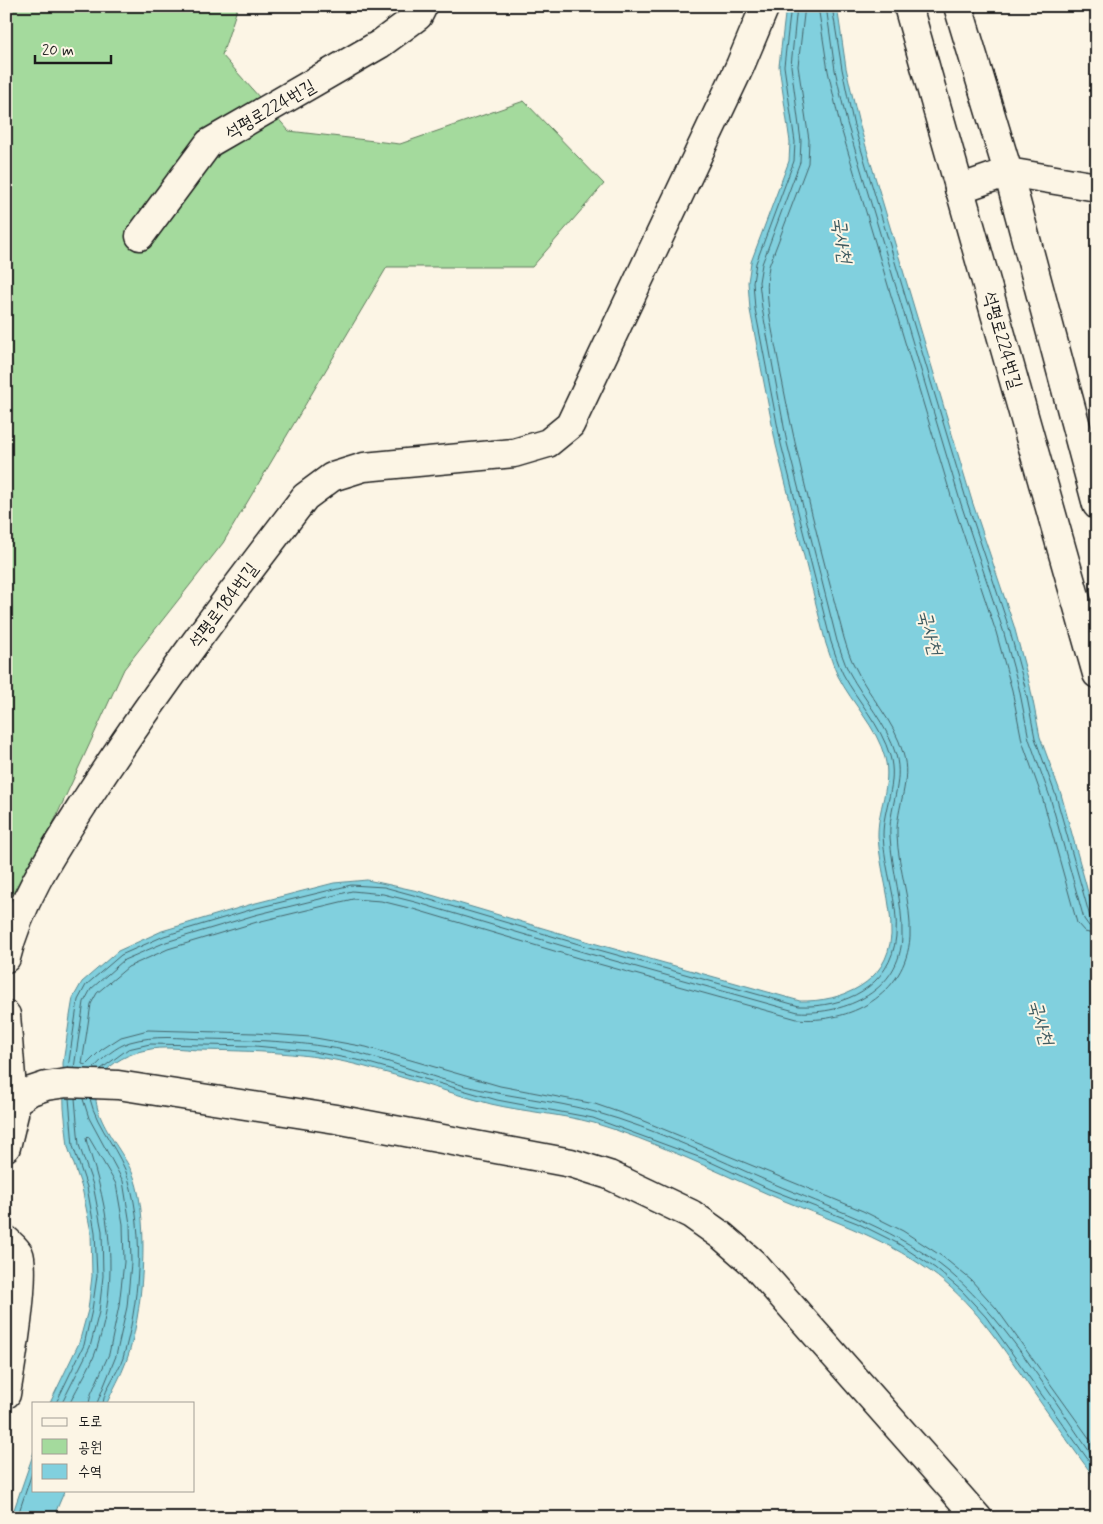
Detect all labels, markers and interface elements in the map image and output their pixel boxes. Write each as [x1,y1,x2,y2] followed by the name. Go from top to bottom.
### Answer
[35,32,111,64] scale bar
[42,41,74,61] text: 20 m
[221,74,320,145] street label: 석평로224번길
[826,216,857,266] water label: 국사천
[977,289,1028,392] street label: 석평로224번길
[184,558,264,653] street label: 석평로184번길
[912,607,948,659] water label: 국사천
[1022,997,1059,1050] water label: 국사천
[32,1402,195,1492] legend
[78,1412,102,1432] text: 도로
[78,1438,102,1458] text: 공원
[78,1462,102,1482] text: 수역

